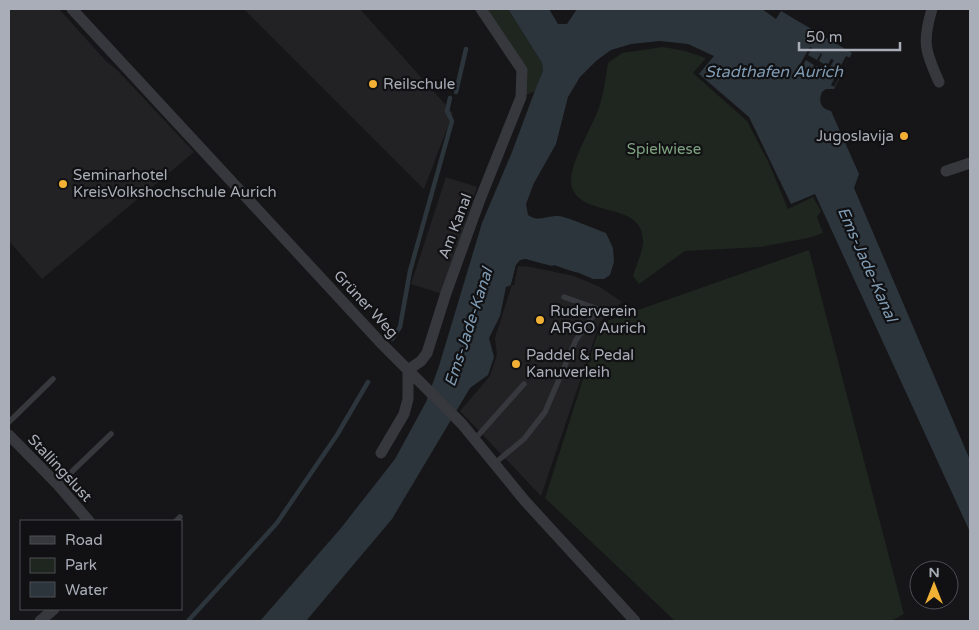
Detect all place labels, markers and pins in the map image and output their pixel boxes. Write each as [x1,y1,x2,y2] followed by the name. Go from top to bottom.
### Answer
[383,75,455,93] place label: Reilschule
[367,78,379,90] marker: Reilschule
[816,127,894,145] place label: Jugoslavija
[898,130,910,142] marker: Jugoslavija
[73,166,277,201] place label: Seminarhotel KreisVolkshochschule Aurich
[57,178,69,190] marker: Seminarhotel KreisVolkshochschule Aurich
[550,302,646,337] place label: Ruderverein ARGO Aurich
[534,314,546,326] marker: Ruderverein ARGO Aurich
[526,346,634,381] place label: Paddel & Pedal Kanuverleih
[510,358,522,370] marker: Paddel & Pedal Kanuverleih

